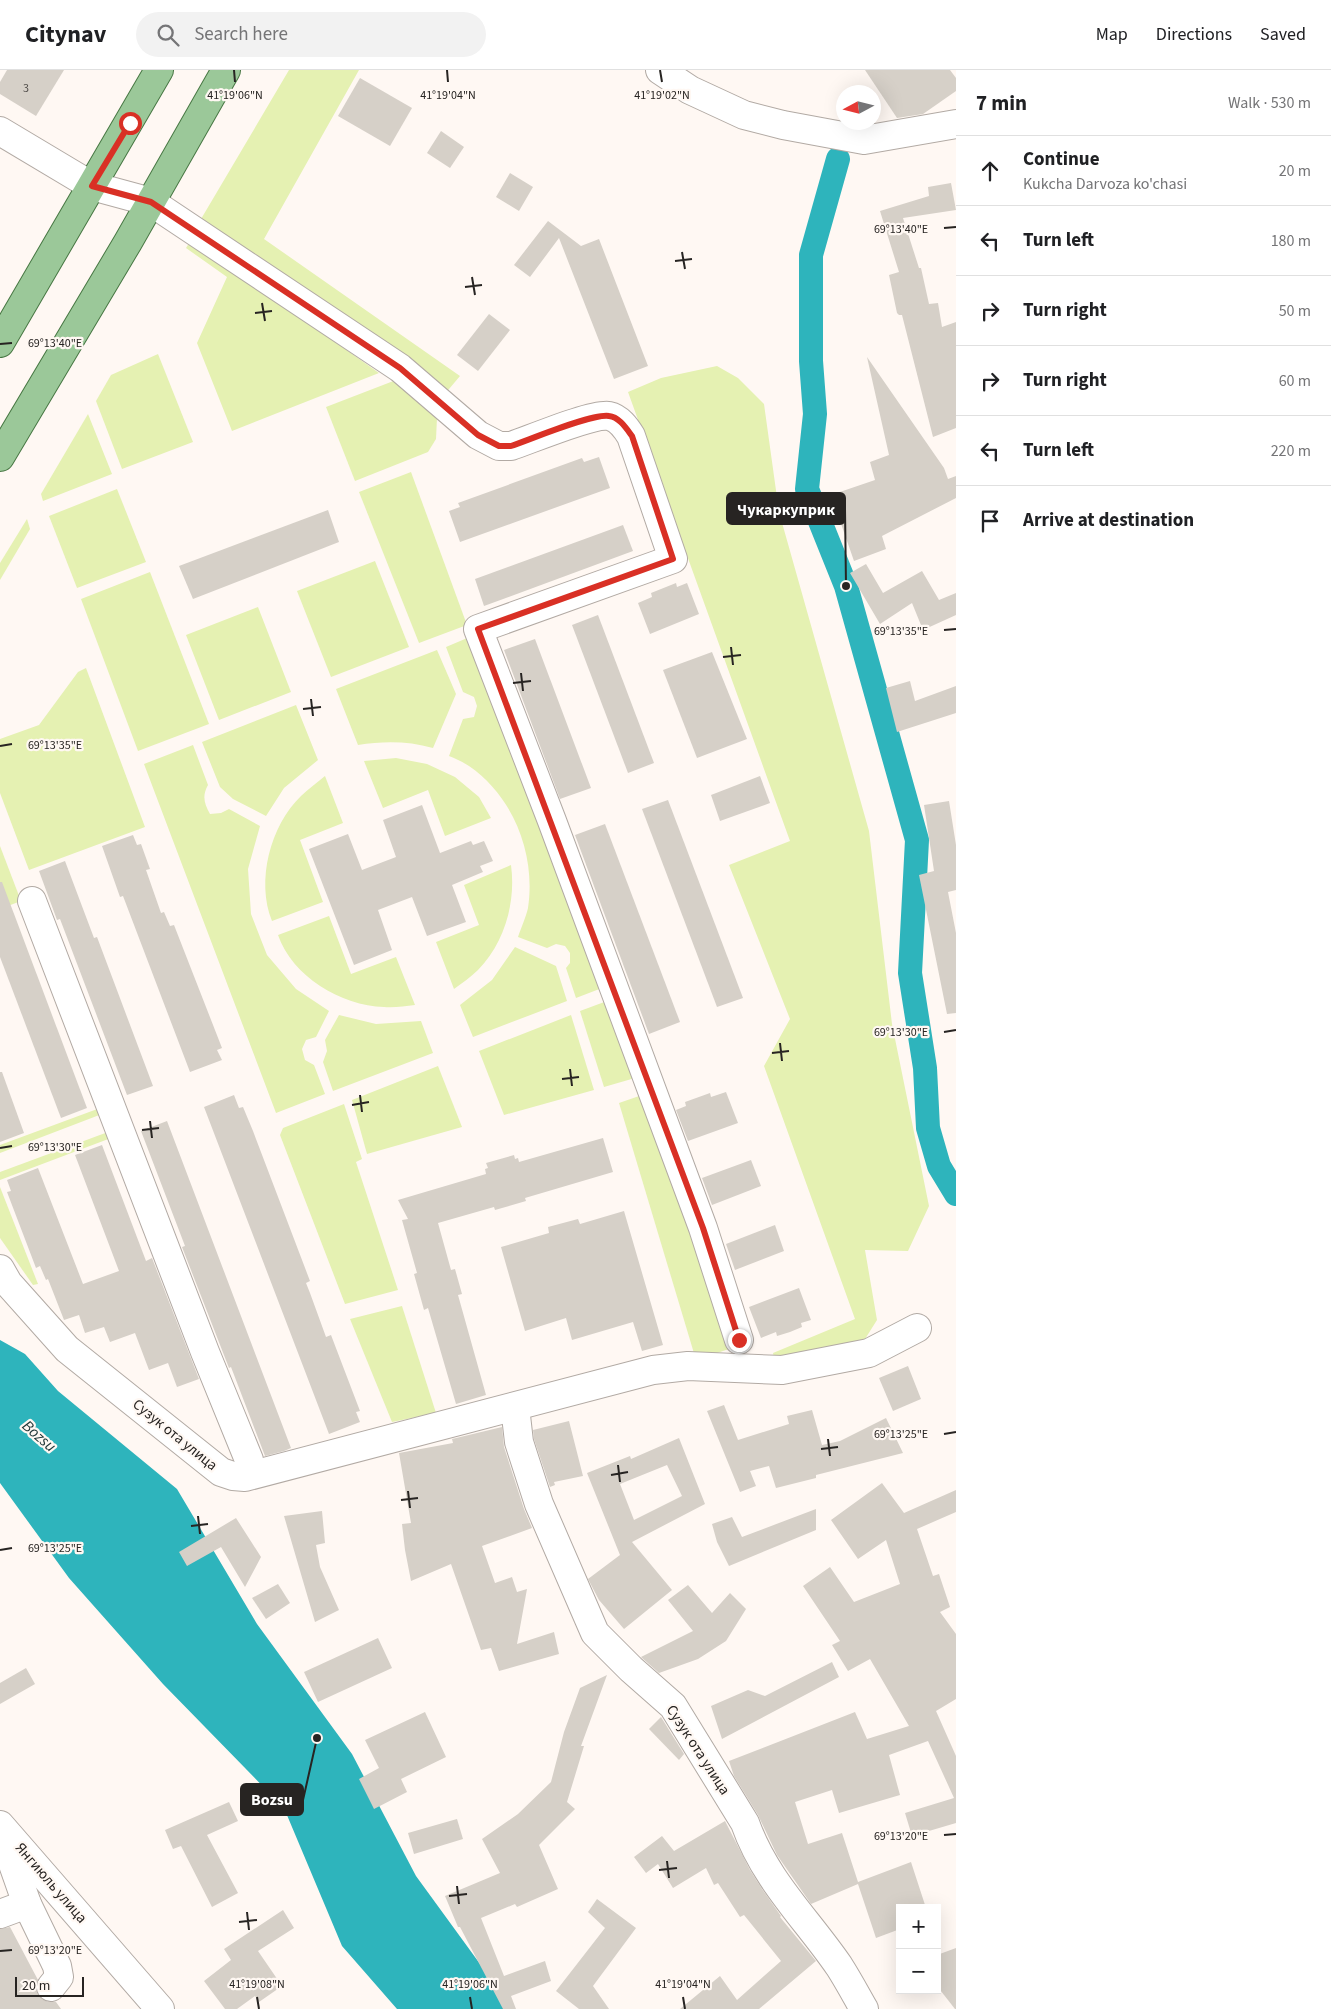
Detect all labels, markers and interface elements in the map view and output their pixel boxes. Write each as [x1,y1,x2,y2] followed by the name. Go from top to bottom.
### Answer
[136,12,486,57] search box
[25,17,106,52] text: Citynav
[154,21,182,49] icon: search
[194,21,288,48] text: Search here
[1096,22,1128,47] text: Map
[1156,22,1232,47] text: Directions
[1260,22,1306,47] text: Saved
[23,80,29,97] house number: 3
[836,85,881,130] north arrow
[207,87,263,104] text: 41°19'06"N
[420,87,476,104] text: 41°19'04"N
[634,87,690,104] text: 41°19'02"N
[976,88,1027,118] text: 7 min
[1228,92,1311,114] text: Walk · 530 m
[119,112,142,135] route start
[1023,146,1100,173] text: Continue
[976,157,1004,185] icon: ahead
[1279,160,1311,182] text: 20 m
[1023,173,1187,195] text: Kukcha Darvoza ko'chasi
[874,221,928,238] text: 69°13'40"E
[976,227,1004,255] icon: left
[1023,227,1094,254] text: Turn left
[1271,230,1311,252] text: 180 m
[976,297,1004,325] icon: right
[1023,297,1107,324] text: Turn right
[1279,300,1311,322] text: 50 m
[28,335,82,352] text: 69°13'40"E
[976,367,1004,395] icon: right
[1023,367,1107,394] text: Turn right
[1279,370,1311,392] text: 60 m
[976,437,1004,465] icon: left
[1023,437,1094,464] text: Turn left
[1271,440,1311,462] text: 220 m
[727,493,845,524] callout: Чукаркуприк
[737,499,835,521] text: Чукаркуприк
[976,507,1004,535] icon: arrive
[1023,507,1194,534] text: Arrive at destination
[874,623,928,640] text: 69°13'35"E
[28,737,82,754] text: 69°13'35"E
[874,1024,928,1041] text: 69°13'30"E
[28,1139,82,1156] text: 69°13'30"E
[728,1329,751,1352] route end
[128,1394,222,1476] street label: Сузук ота улица
[17,1415,61,1457] water label: Bozsu
[874,1426,928,1443] text: 69°13'25"E
[28,1540,82,1557] text: 69°13'25"E
[661,1701,735,1799] street label: Сузук ота улица
[241,1784,303,1815] callout: Bozsu
[251,1789,293,1811] text: Bozsu
[874,1828,928,1845] text: 69°13'20"E
[10,1838,92,1928] street label: Янгиюль улица
[896,1904,941,1994] map controls
[896,1904,941,1949] button: +
[28,1942,82,1959] text: 69°13'20"E
[896,1949,941,1994] button: −
[15,1974,84,1997] scale bar
[22,1976,50,1996] text: 20 m
[229,1976,285,1993] text: 41°19'08"N
[442,1976,498,1993] text: 41°19'06"N
[655,1976,711,1993] text: 41°19'04"N

